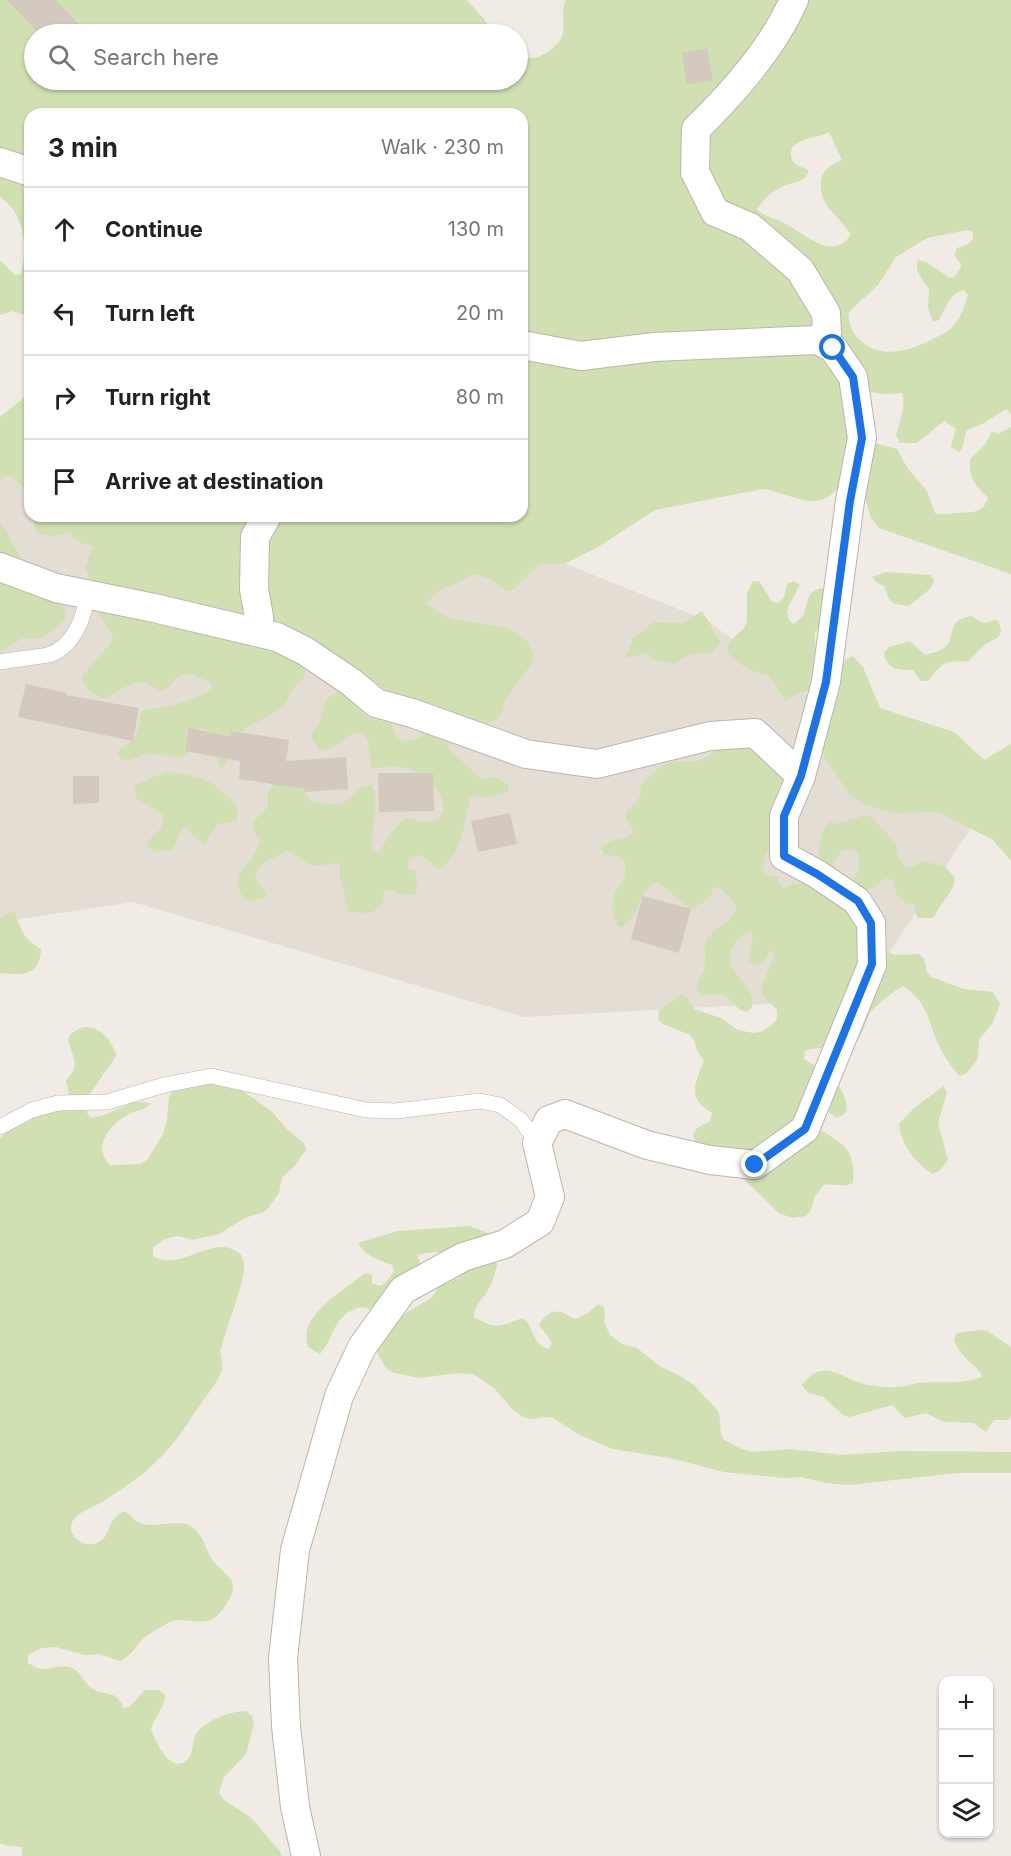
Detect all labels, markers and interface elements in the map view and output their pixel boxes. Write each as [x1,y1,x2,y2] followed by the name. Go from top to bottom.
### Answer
[24,24,528,90] search box
[45,41,78,74] icon: search
[93,44,219,70] text: Search here
[48,132,118,163] text: 3 min
[381,135,504,159] text: Walk · 230 m
[48,213,81,246] icon: ahead
[105,216,203,242] text: Continue
[448,217,504,241] text: 130 m
[48,297,81,330] icon: left
[105,300,195,326] text: Turn left
[456,301,504,325] text: 20 m
[819,334,845,360] route start
[48,381,81,414] icon: right
[105,384,211,410] text: Turn right
[456,385,504,409] text: 80 m
[48,465,81,498] icon: arrive
[105,468,324,494] text: Arrive at destination
[741,1151,767,1177] route end
[939,1676,993,1838] map controls
[939,1676,993,1730] button: +
[939,1730,993,1784] button: −
[939,1784,993,1838] button: layers

